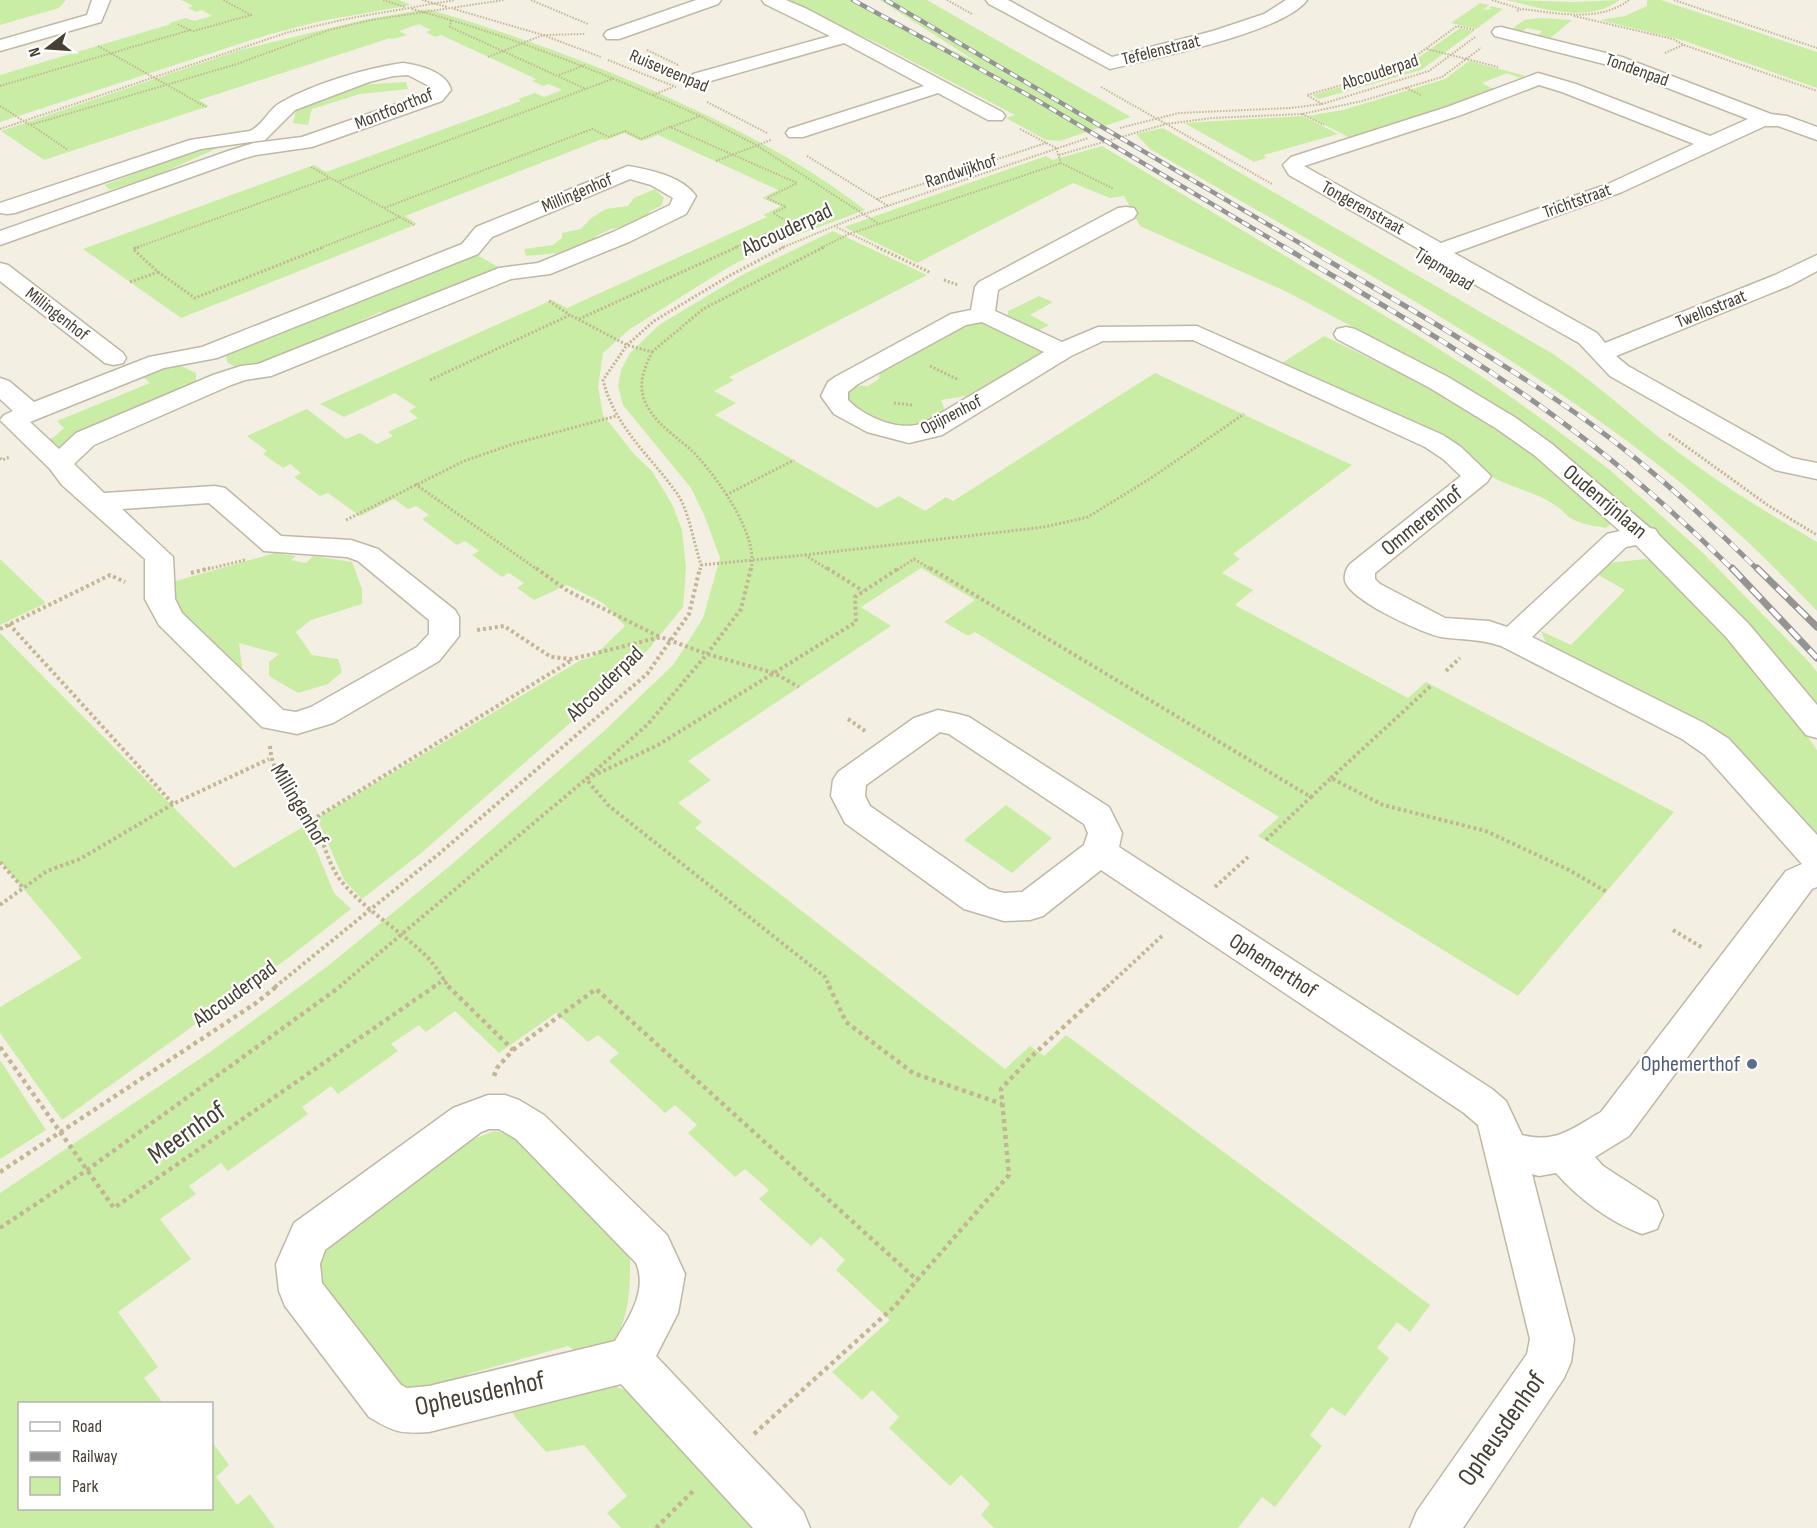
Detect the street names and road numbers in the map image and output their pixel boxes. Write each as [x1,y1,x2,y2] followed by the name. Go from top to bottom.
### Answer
[1120,30,1203,70] street label: Tefelenstraat
[626,45,712,97] street label: Ruiseveenpad
[1603,49,1671,91] street label: Tondenpad
[1338,50,1421,95] street label: Abcouderpad
[352,84,437,134] street label: Montfoorthof
[923,149,1000,192] street label: Randwijkhof
[539,168,616,217] street label: Millingenhof
[1318,177,1409,240] street label: Tongerenstraat
[1540,179,1614,223] street label: Trichtstraat
[736,197,837,263] street label: Abcouderpad
[1411,243,1477,295] street label: Tjepmapad
[21,283,93,346] street label: Millingenhof
[1673,285,1750,333] street label: Twellostraat
[917,390,986,439] street label: Opijnenhof
[1557,459,1653,545] street label: Oudenrijnlaan
[1376,480,1469,562] street label: Ommerenhof
[560,641,649,728] street label: Abcouderpad
[264,759,334,852] street label: Millingenhof
[1224,928,1323,1005] street label: Ophemerthof
[187,955,282,1034] street label: Abcouderpad
[142,1095,232,1171] street label: Meernhof
[412,1365,548,1423] street label: Opheusdenhof
[1451,1366,1553,1492] street label: Opheusdenhof

